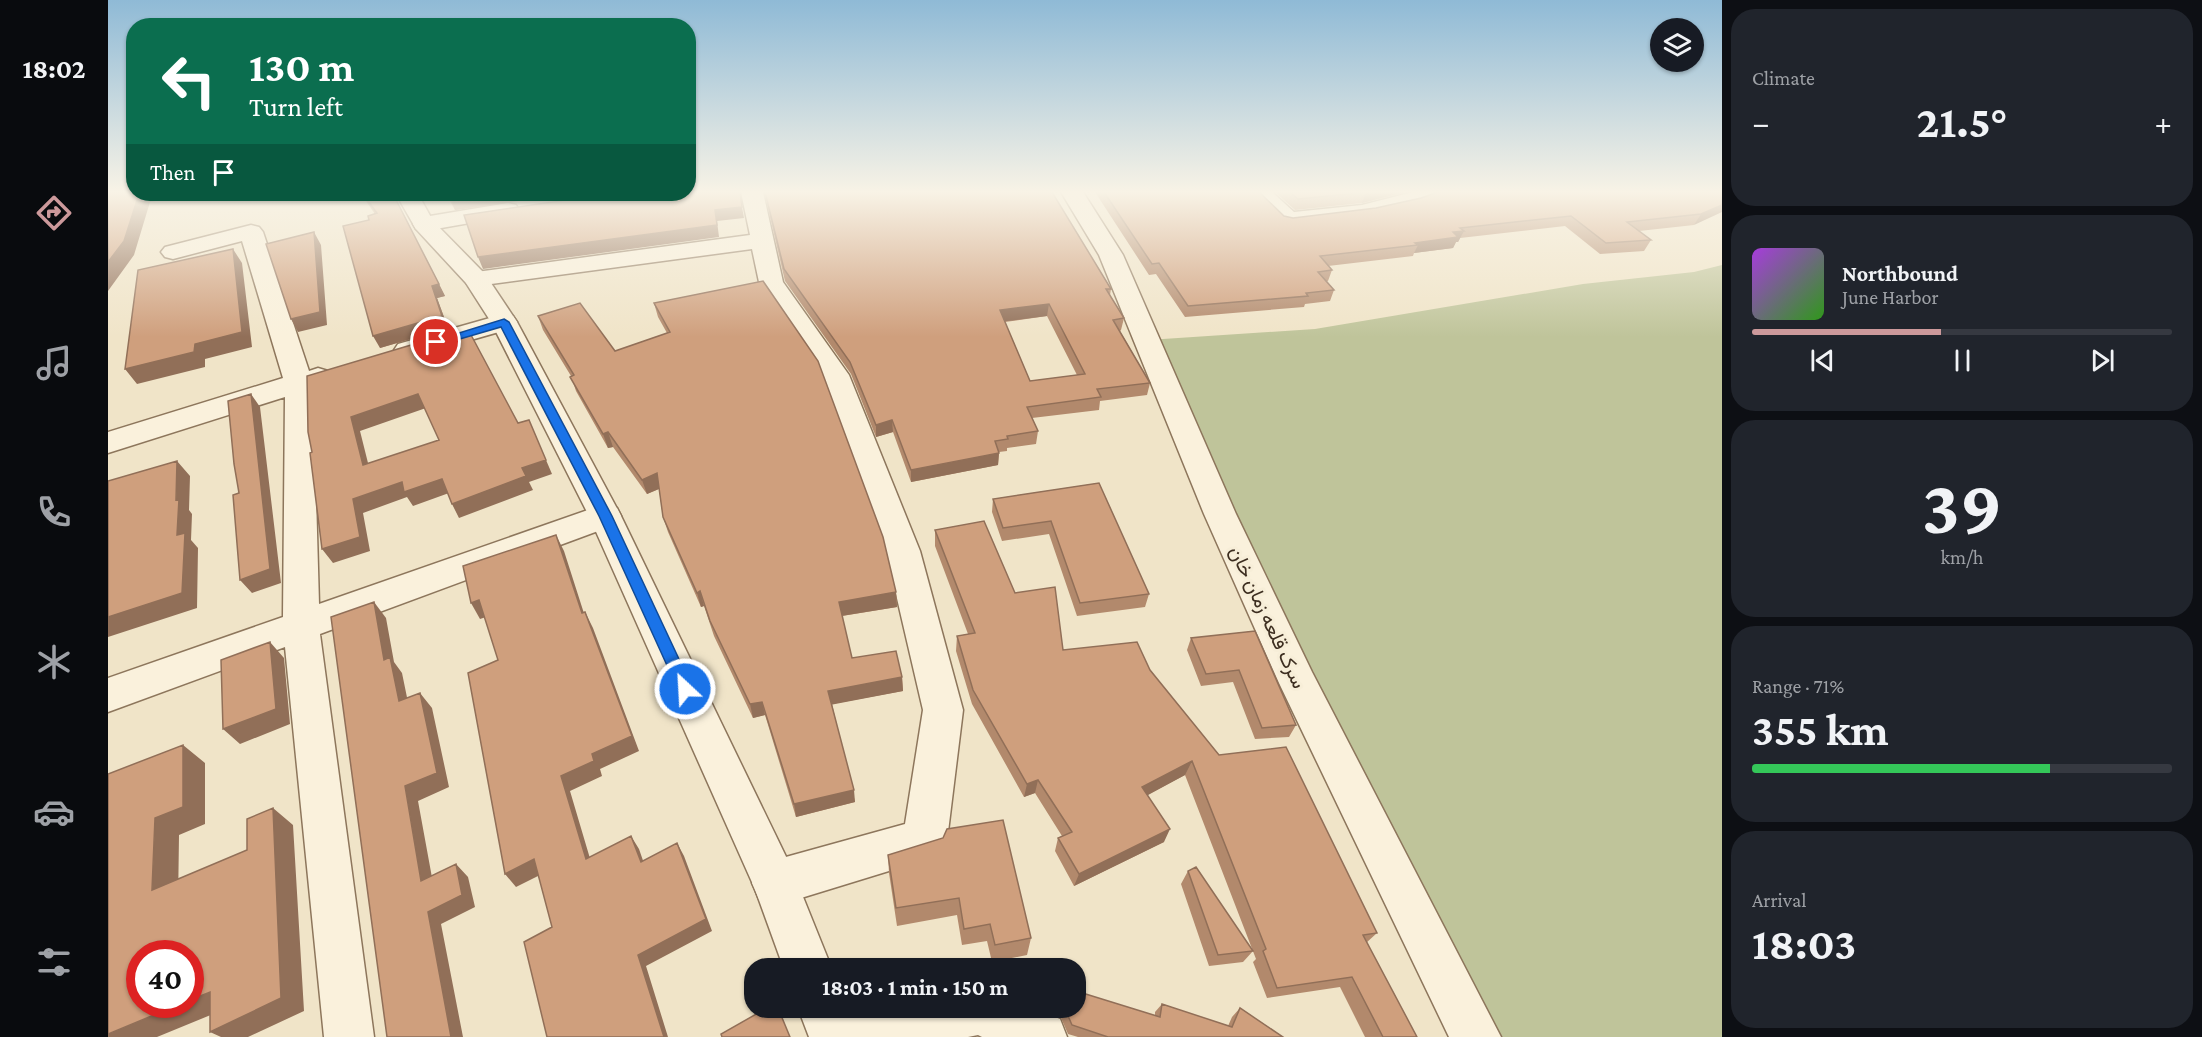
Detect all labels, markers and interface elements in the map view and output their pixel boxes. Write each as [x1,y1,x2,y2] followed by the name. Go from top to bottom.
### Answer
[1650,18,1704,72] map controls
[1650,18,1704,72] button: layers
[150,42,228,120] icon: left
[249,43,354,90] text: 130 m
[22,54,86,84] text: 18:02
[1752,67,1815,89] text: Climate
[249,92,343,122] text: Turn left
[1917,97,2007,147] text: 21.5°
[1752,104,1769,141] text: −
[2155,104,2172,141] text: +
[207,156,240,189] icon: arrive
[150,160,195,185] text: Then
[33,192,75,234] icon: directions
[1842,261,1958,286] text: Northbound
[1842,286,1939,308] text: June Harbor
[410,316,461,367] pin
[419,325,452,358] icon: arrive
[33,342,75,384] icon: music
[1806,344,1839,377] icon: previous
[1946,344,1979,377] icon: pause
[2086,344,2119,377] icon: next
[1922,463,2002,550] text: 39
[33,491,75,533] icon: phone
[1224,542,1311,693] street label: سرک قلعه زمان خان
[1940,546,1984,568] text: km/h
[33,641,75,683] icon: climate
[653,657,717,721] position arrow
[1752,675,1844,697] text: Range · 71%
[1752,705,1889,755] text: 355 km
[33,791,75,833] icon: car
[1752,889,1806,911] text: Arrival
[1752,919,1856,969] text: 18:03
[126,940,204,1018] speed limit sign: 40
[33,941,75,983] icon: filters
[822,975,1008,1000] text: 18:03 · 1 min · 150 m

